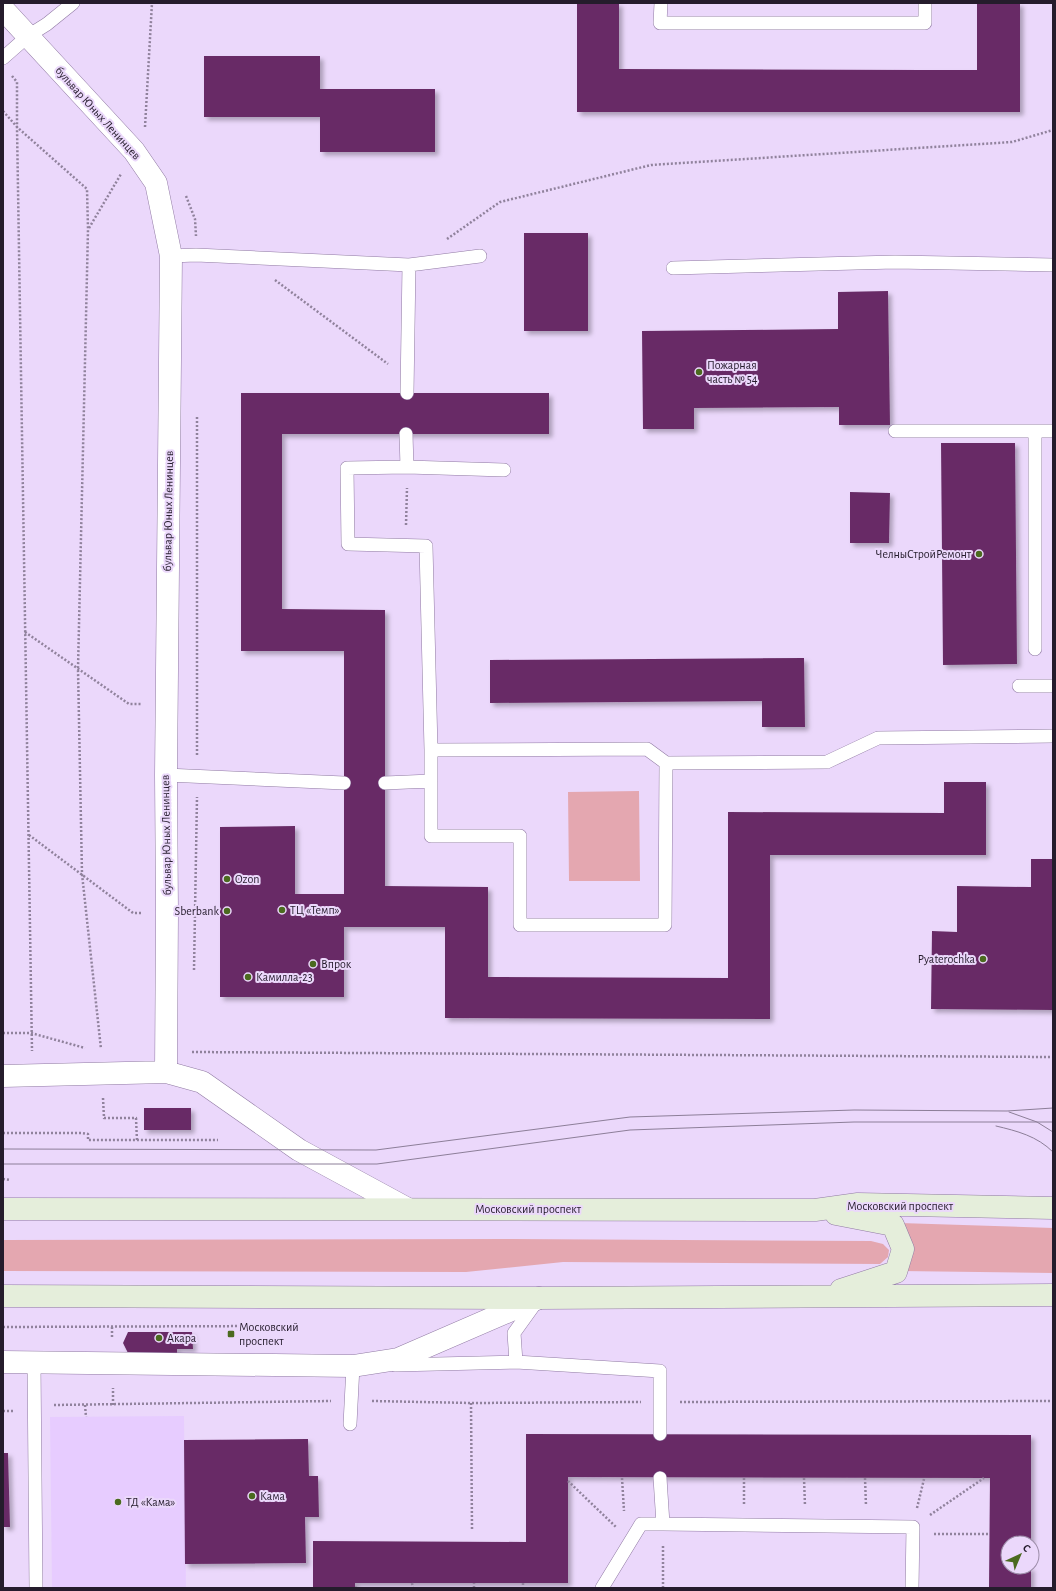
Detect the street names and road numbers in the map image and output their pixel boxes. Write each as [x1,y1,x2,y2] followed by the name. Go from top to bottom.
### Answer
[52,64,143,163] street label: бульвар Юных Ленинцев
[161,450,176,571] street label: бульвар Юных Ленинцев
[159,774,174,895] street label: бульвар Юных Ленинцев
[847,1200,954,1212] street label: Московский проспект
[475,1203,582,1215] street label: Московский проспект

